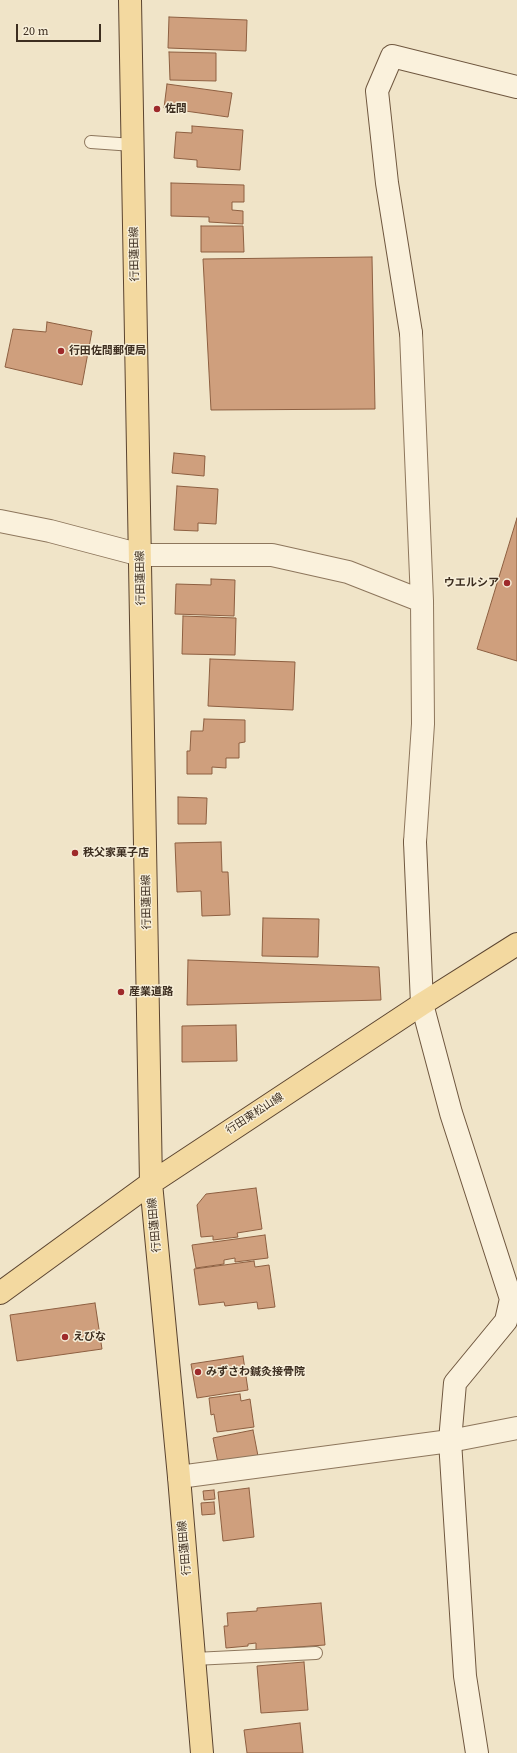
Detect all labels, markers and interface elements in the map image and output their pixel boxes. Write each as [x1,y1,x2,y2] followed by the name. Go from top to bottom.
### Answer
[18,16,103,42] scale bar
[23,23,49,39] text: 20 m
[165,102,187,116] place label: 佐間
[152,104,162,114] marker: 佐間
[128,226,142,282] street label: 行田蓮田線
[69,344,146,358] place label: 行田佐間郵便局
[56,346,66,356] marker: 行田佐間郵便局
[134,550,148,606] street label: 行田蓮田線
[444,576,499,590] place label: ウエルシア
[502,578,512,588] marker: ウエルシア
[83,846,149,860] place label: 秩父家菓子店
[70,848,80,858] marker: 秩父家菓子店
[140,874,154,930] street label: 行田蓮田線
[129,985,173,999] place label: 産業道路
[116,987,126,997] marker: 産業道路
[224,1090,286,1138] street label: 行田東松山線
[146,1197,164,1253] street label: 行田蓮田線
[73,1330,106,1344] place label: えびな
[60,1332,70,1342] marker: えびな
[206,1365,305,1379] place label: みずさわ鍼灸接骨院
[193,1367,203,1377] marker: みずさわ鍼灸接骨院
[176,1520,194,1576] street label: 行田蓮田線

